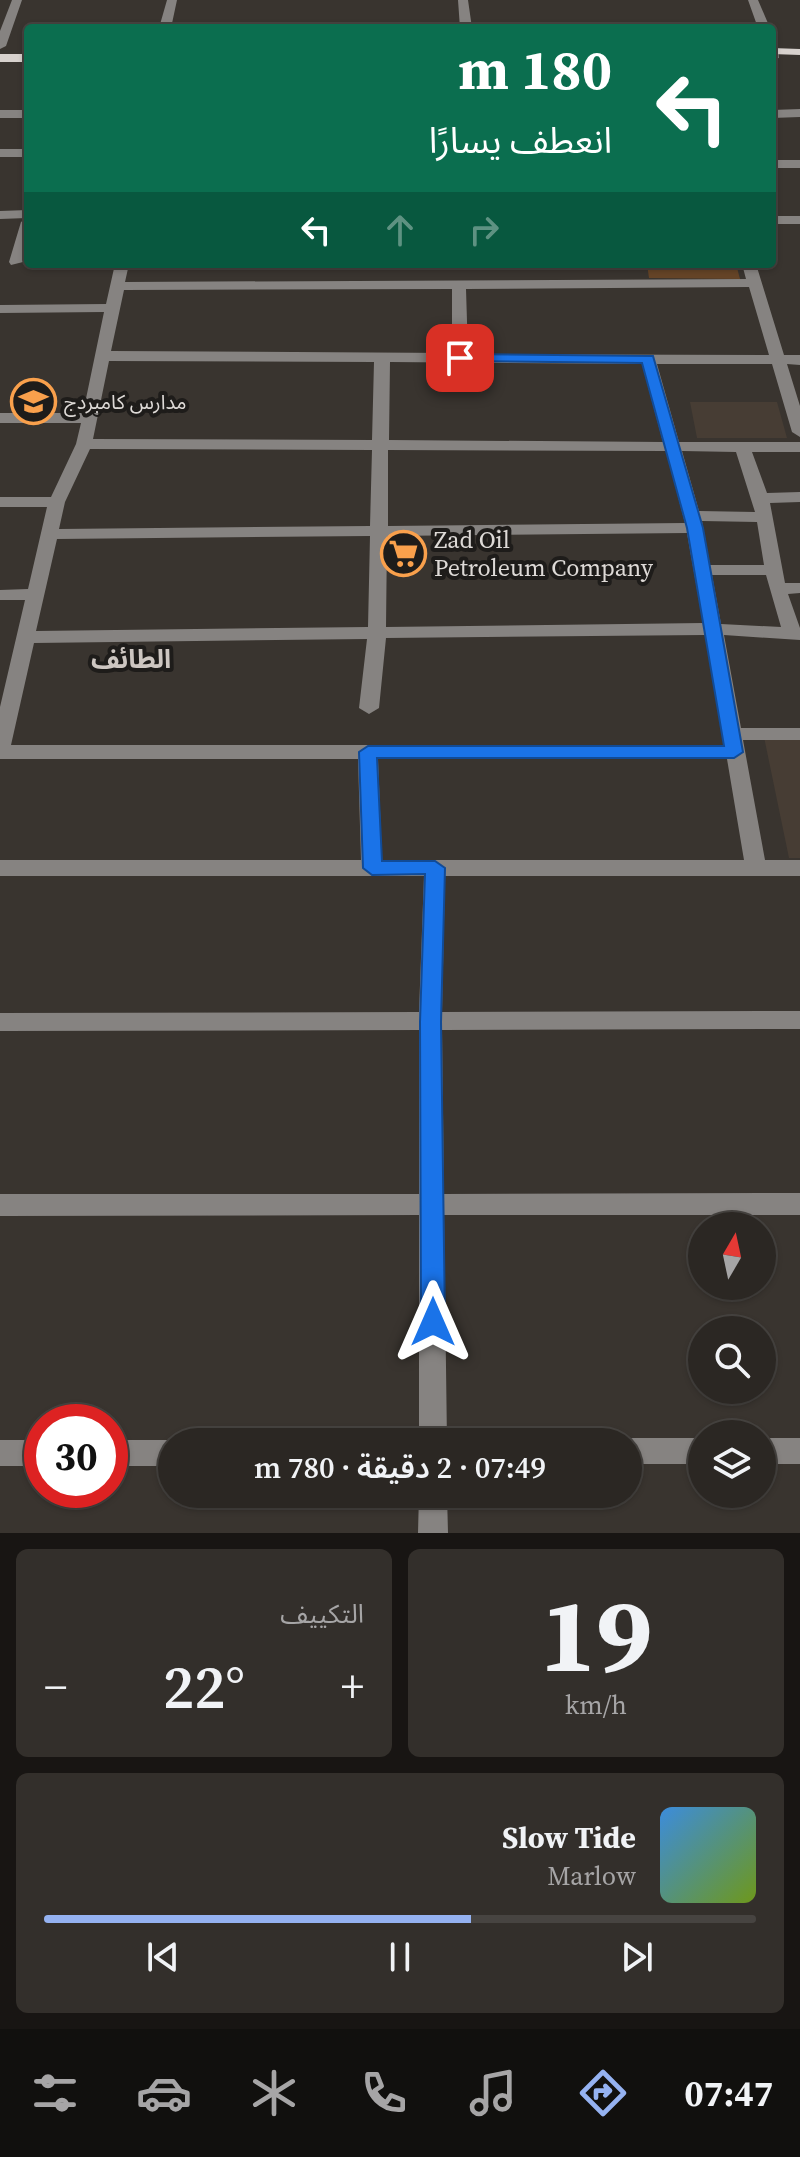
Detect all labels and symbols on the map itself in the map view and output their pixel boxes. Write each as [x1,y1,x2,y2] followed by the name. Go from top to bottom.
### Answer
[426,324,494,392] pin
[9,378,57,426] school or university icon: مدارس كامبردج
[64,388,187,417] place label: مدارس كامبردج
[434,523,654,584] place label: Zad Oil Petroleum Company
[379,529,427,577] supermarket icon: Zad Oil Petroleum Company
[91,641,171,677] district label: الطائف
[688,1212,776,1300] north arrow
[391,1280,475,1364] position arrow
[24,1404,128,1508] speed limit sign: 30

